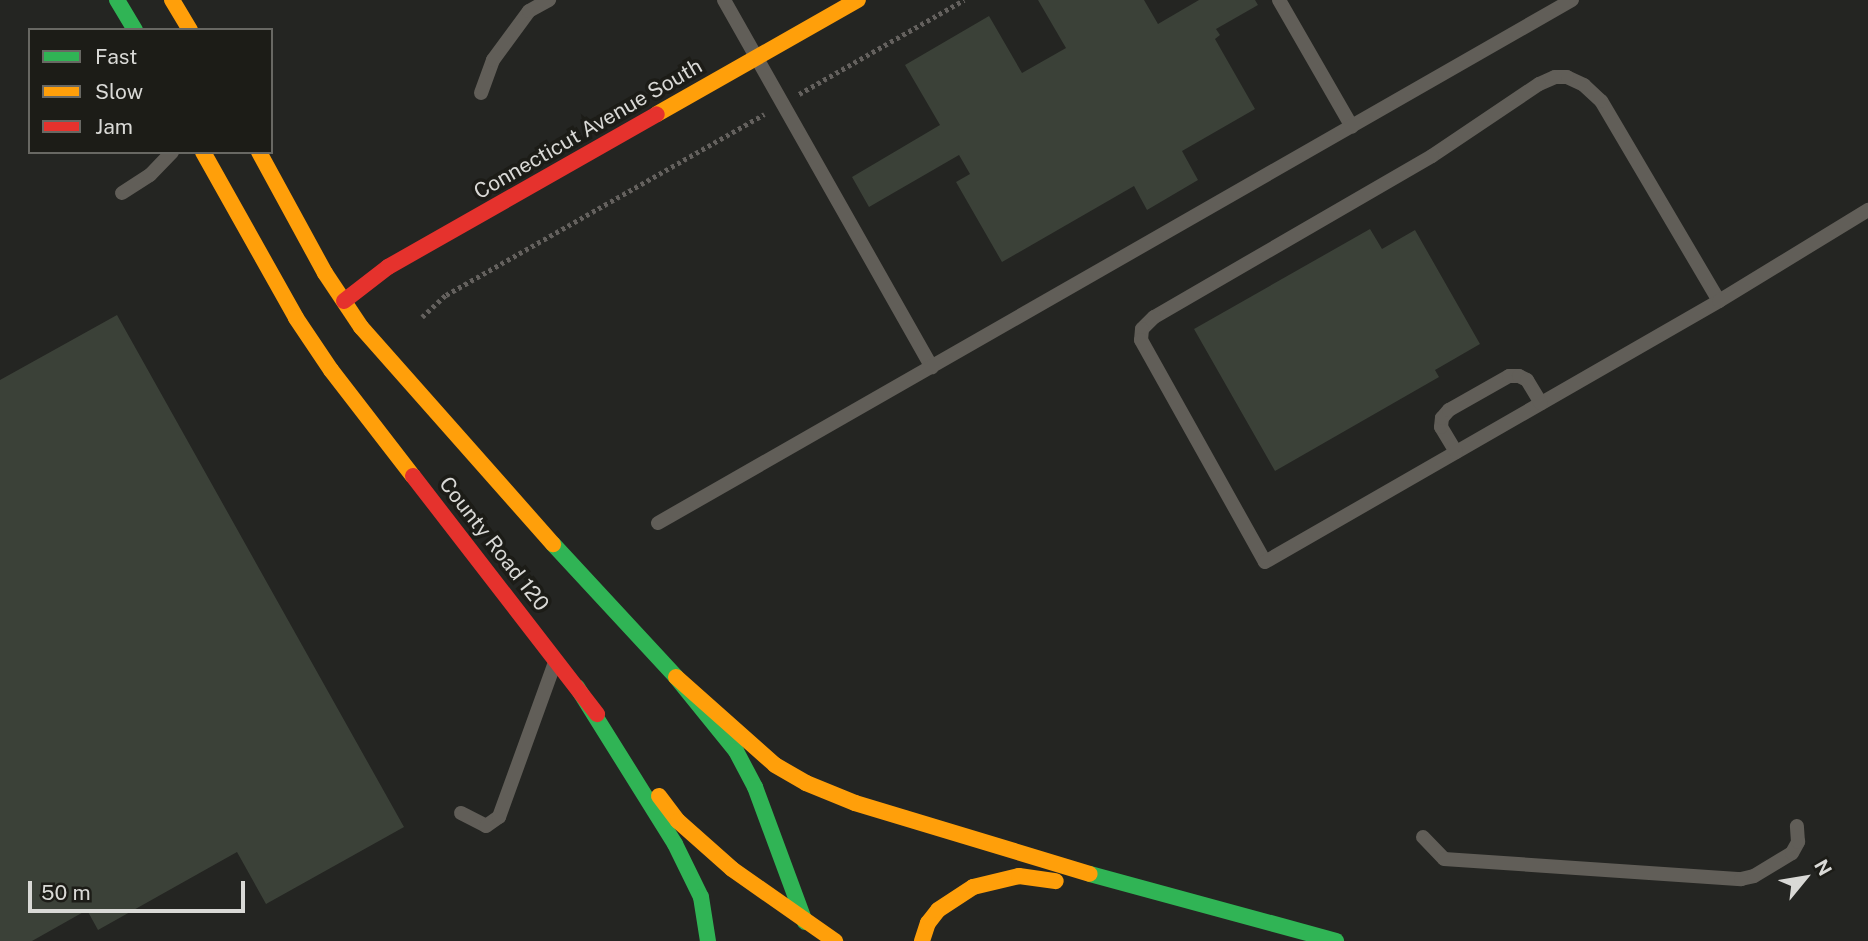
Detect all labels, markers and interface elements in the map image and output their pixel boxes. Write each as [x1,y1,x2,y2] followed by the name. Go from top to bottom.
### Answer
[28,28,273,154] legend
[95,44,137,69] text: Fast
[469,53,707,205] street label: Connecticut Avenue South
[95,79,143,104] text: Slow
[95,114,133,139] text: Jam
[434,472,554,616] street label: County Road 120
[1770,843,1840,913] north arrow
[1810,856,1836,879] text: N
[32,867,248,911] scale bar
[41,880,91,905] text: 50 m

